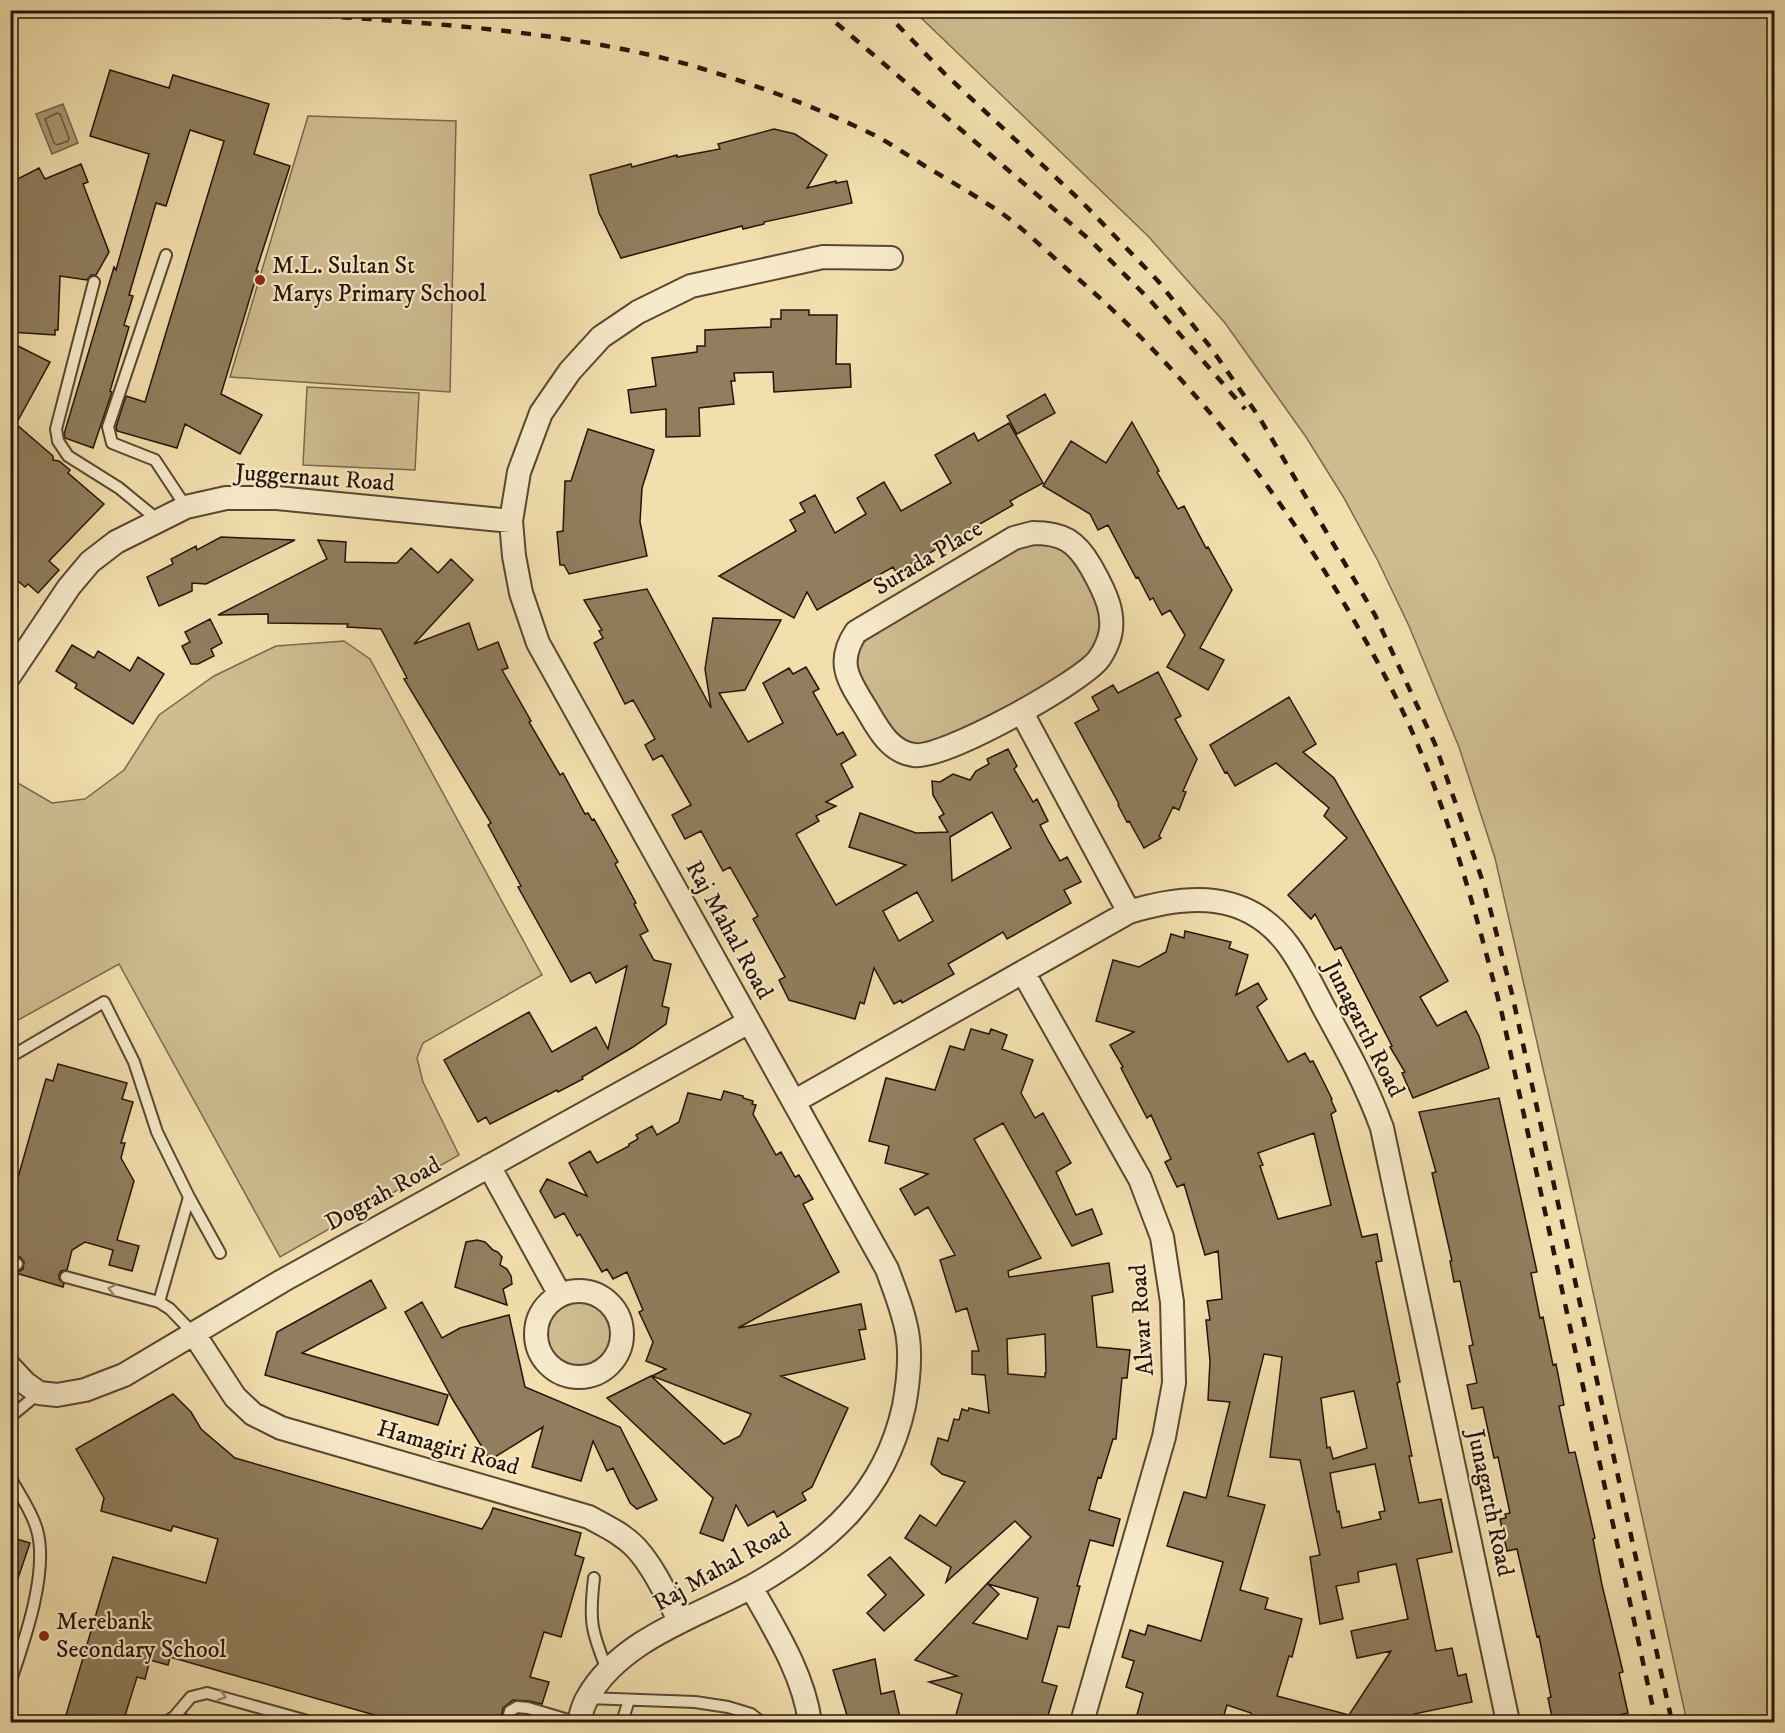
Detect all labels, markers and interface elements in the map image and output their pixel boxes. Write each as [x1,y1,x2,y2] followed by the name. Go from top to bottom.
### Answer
[272,251,487,309] place label: M.L. Sultan St Marys Primary School
[253,273,267,287] marker: M.L. Sultan St Marys Primary School
[232,457,396,499] street label: Juggernaut Road
[868,514,988,602] street label: Surada Place
[679,855,779,1005] street label: Raj Mahal Road
[1316,954,1411,1102] street label: Junagarth Road
[320,1150,446,1238] street label: Dograh Road
[1123,1263,1161,1377] street label: Alwar Road
[108,1284,118,1297] one-way arrow
[373,1413,523,1483] street label: Hamagiri Road
[1459,1425,1520,1579] street label: Junagarth Road
[648,1515,796,1619] street label: Raj Mahal Road
[56,1607,227,1665] place label: Merebank Secondary School
[37,1629,51,1643] marker: Merebank Secondary School
[216,1689,227,1701] one-way arrow

